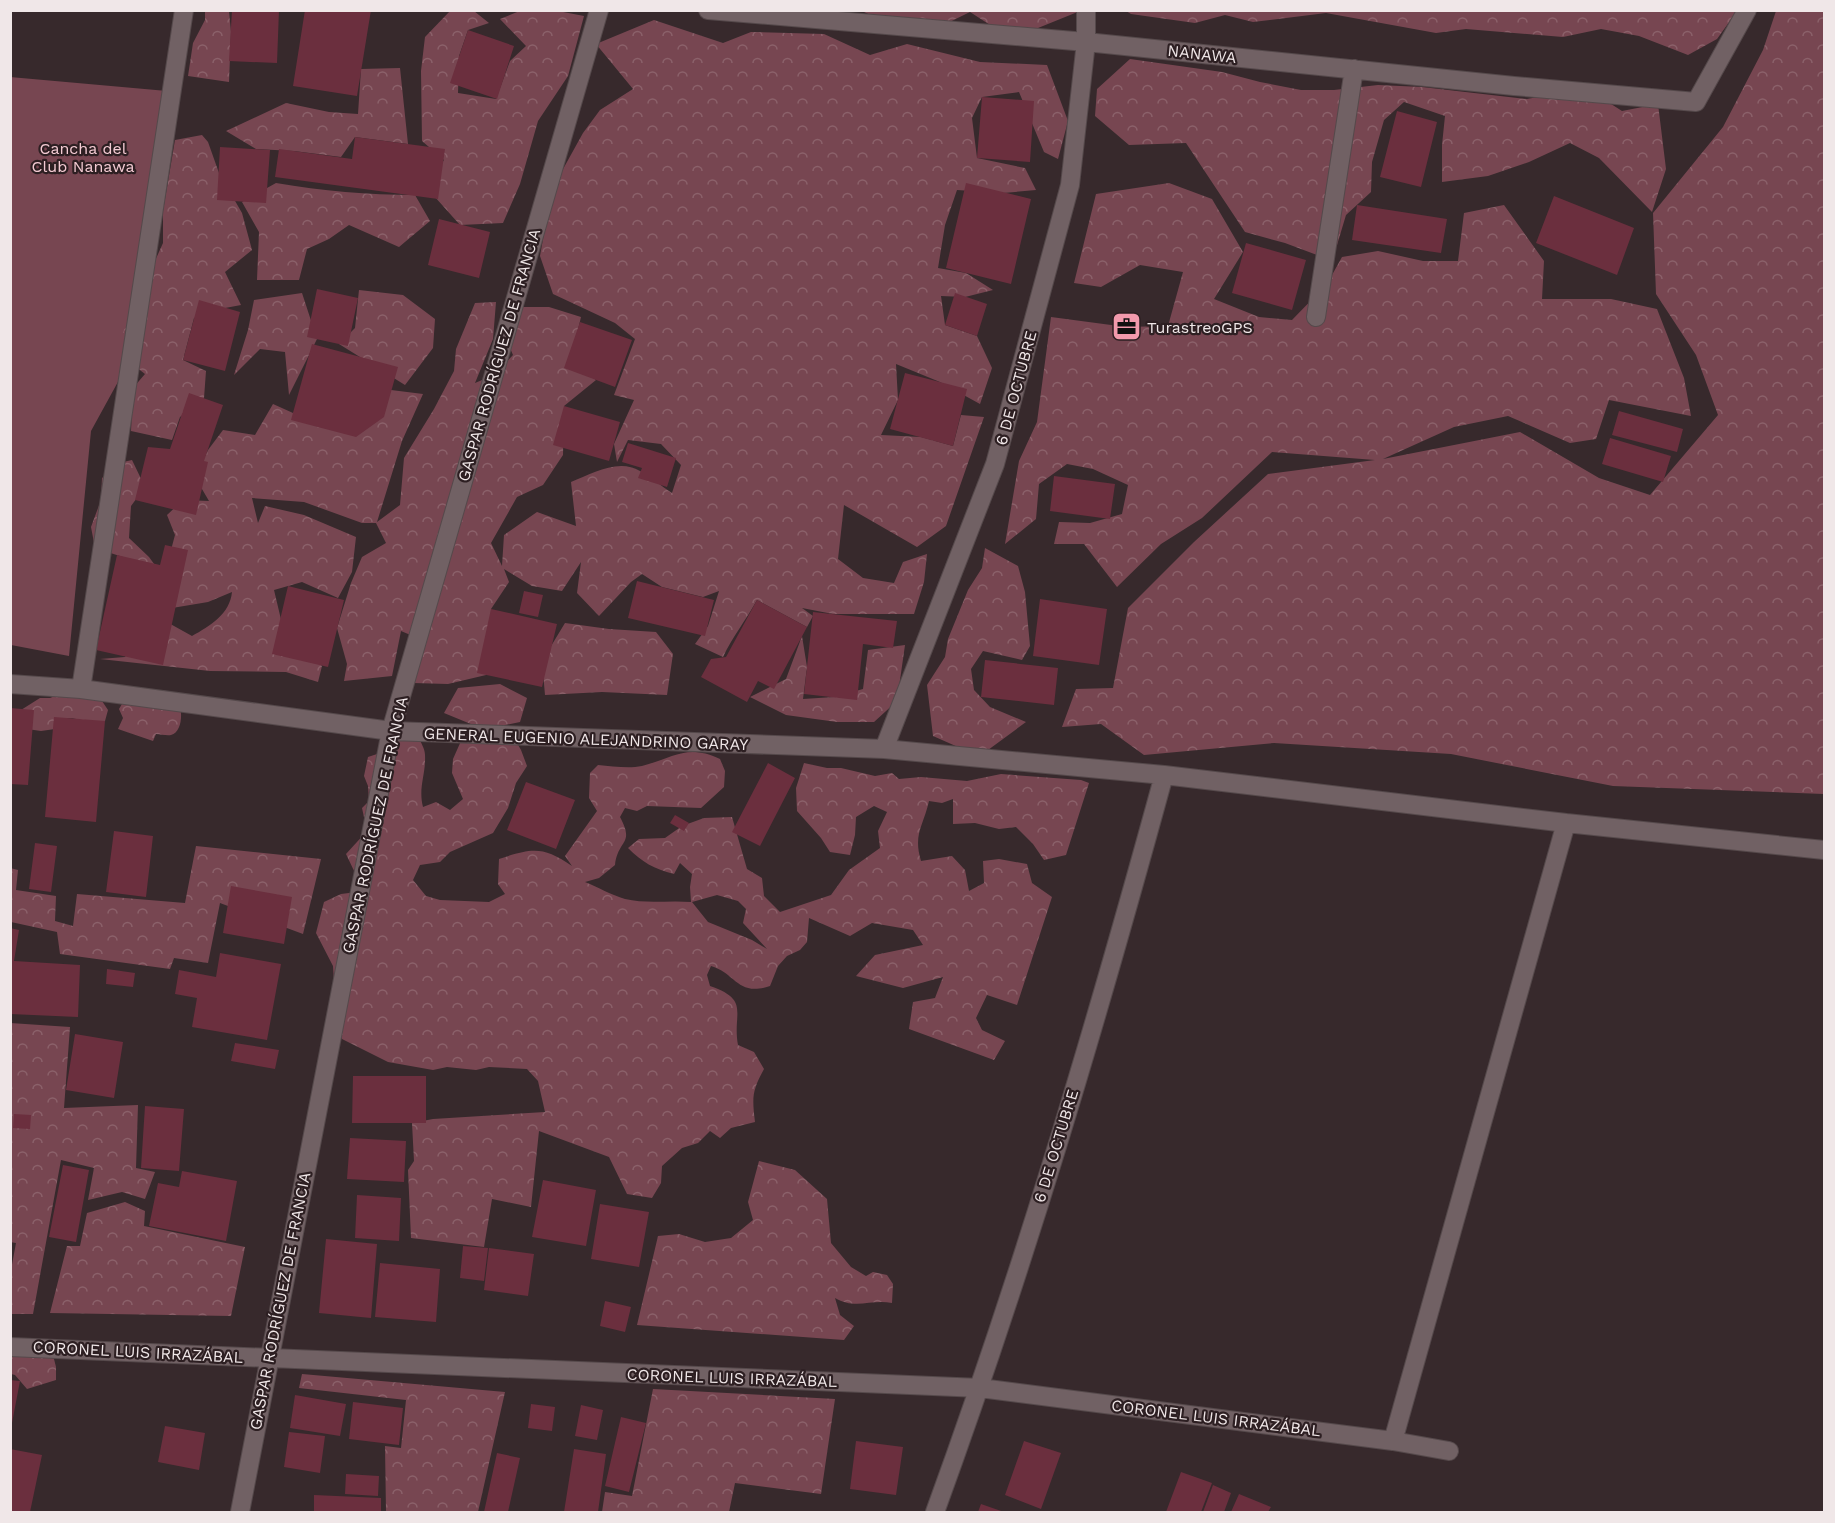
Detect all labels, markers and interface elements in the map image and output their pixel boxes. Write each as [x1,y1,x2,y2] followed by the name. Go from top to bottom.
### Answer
[1167,41,1238,67] street label: NANAWA
[32,139,134,176] park label: Cancha del Club Nanawa
[454,226,544,484] street label: GASPAR RODRÍGUEZ DE FRANCIA
[1110,311,1142,343] office icon: TurastreoGPS
[1147,318,1253,337] place label: TurastreoGPS
[992,329,1040,447] street label: 6 DE OCTUBRE
[338,694,412,955] street label: GASPAR RODRÍGUEZ DE FRANCIA
[423,724,749,754] street label: GENERAL EUGENIO ALEJANDRINO GARAY
[1030,1087,1082,1205] street label: 6 DE OCTUBRE
[246,1170,314,1431] street label: GASPAR RODRÍGUEZ DE FRANCIA
[32,1337,244,1367] street label: CORONEL LUIS IRRAZÁBAL
[626,1365,838,1391] street label: CORONEL LUIS IRRAZÁBAL
[1110,1396,1322,1440] street label: CORONEL LUIS IRRAZÁBAL

